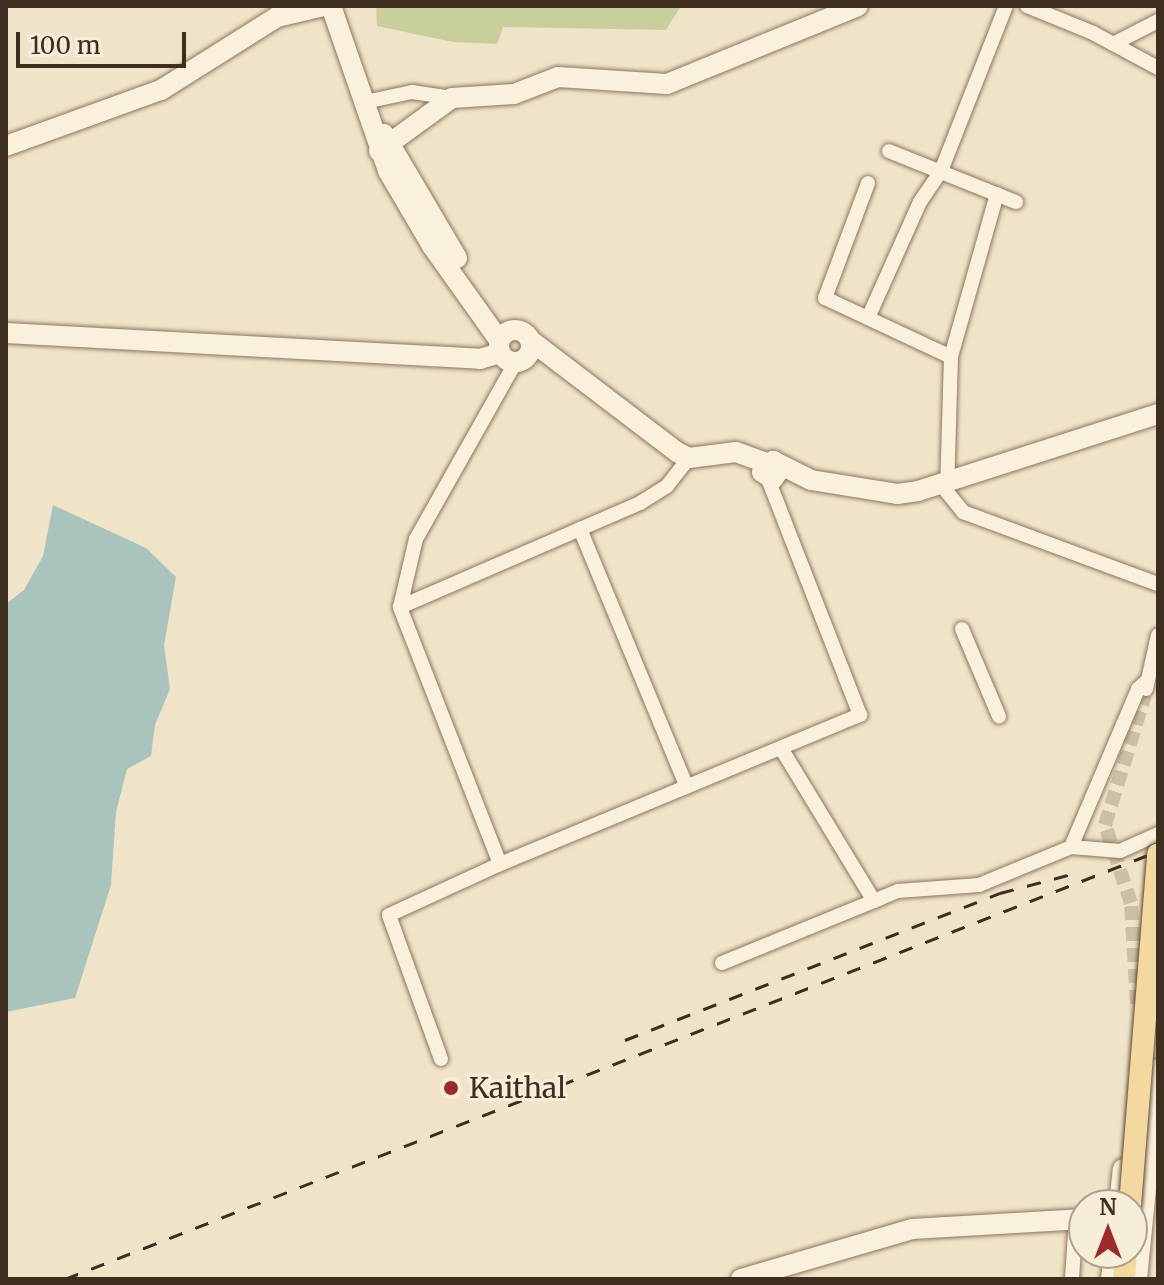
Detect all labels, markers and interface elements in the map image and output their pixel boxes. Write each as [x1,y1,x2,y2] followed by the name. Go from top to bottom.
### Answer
[20,16,190,66] scale bar
[30,30,100,61] text: 100 m
[469,1071,566,1105] place label: Kaithal
[440,1077,462,1099] marker: Kaithal
[1068,1189,1148,1269] north arrow
[1099,1193,1117,1221] text: N

